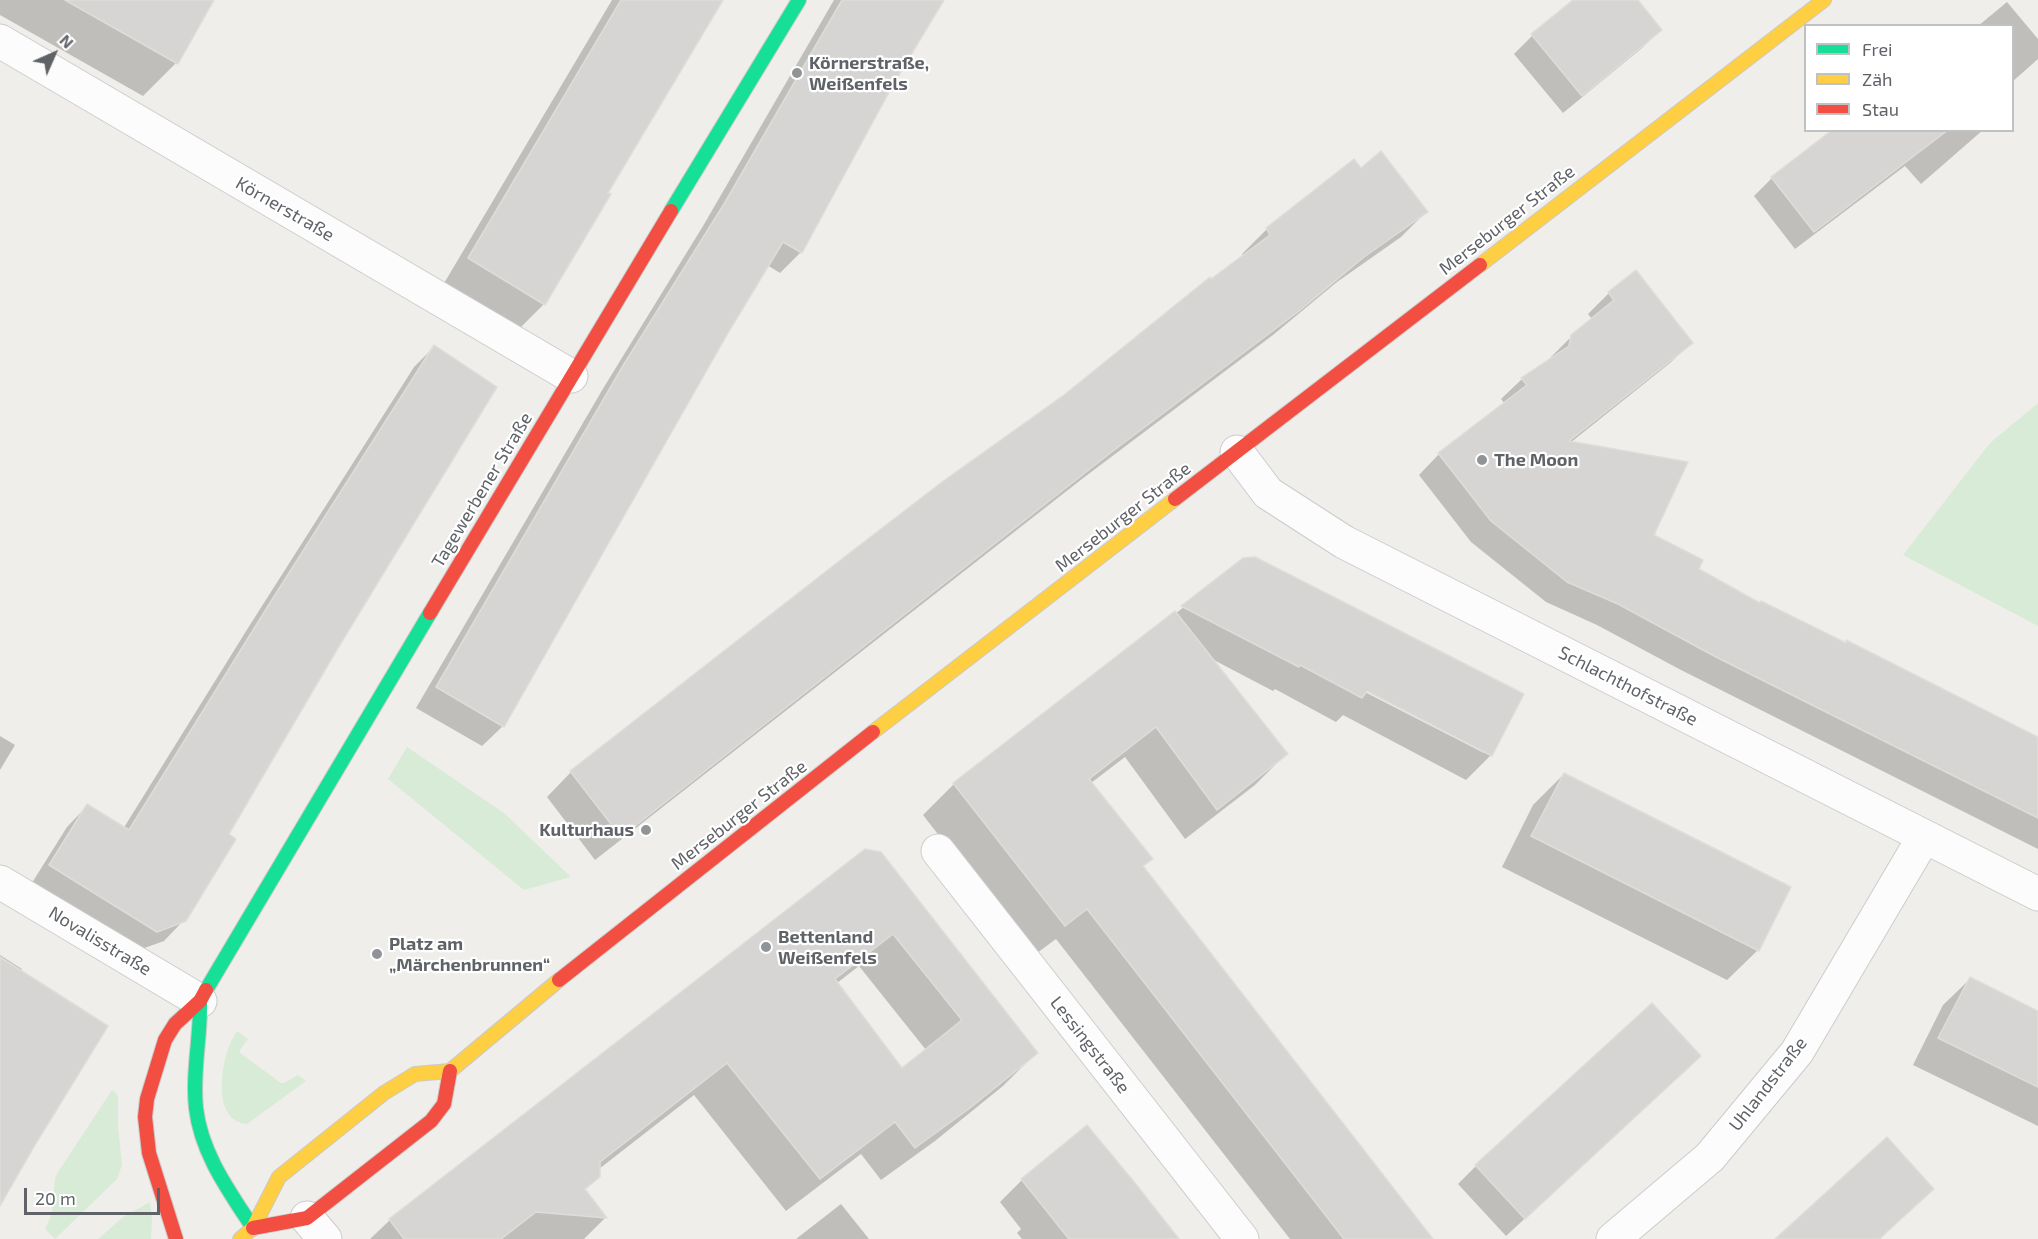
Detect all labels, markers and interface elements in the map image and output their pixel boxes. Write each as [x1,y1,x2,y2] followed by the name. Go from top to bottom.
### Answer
[24,24,84,84] north arrow
[1804,24,2014,132] legend
[56,30,78,52] text: N
[1862,38,1893,60] text: Frei
[809,52,929,94] place label: Körnerstraße, Weißenfels
[790,66,804,80] marker: Körnerstraße, Weißenfels
[1862,68,1893,90] text: Zäh
[1862,98,1899,120] text: Stau
[1435,160,1579,280] street label: Merseburger Straße
[232,172,338,246] street label: Körnerstraße
[427,409,537,571] street label: Tagewerbener Straße
[1494,449,1578,471] place label: The Moon
[1475,453,1489,467] marker: The Moon
[1051,457,1195,577] street label: Merseburger Straße
[1555,642,1701,730] street label: Schlachthofstraße
[667,755,811,875] street label: Merseburger Straße
[539,819,634,841] place label: Kulturhaus
[639,823,653,837] marker: Kulturhaus
[45,902,155,980] street label: Novalisstraße
[778,926,877,968] place label: Bettenland Weißenfels
[389,933,550,976] place label: Platz am „Märchenbrunnen“
[759,940,773,954] marker: Bettenland Weißenfels
[370,947,384,961] marker: Platz am „Märchenbrunnen“
[1045,992,1135,1098] street label: Lessingstraße
[1725,1033,1811,1135] street label: Uhlandstraße
[27,1176,164,1214] scale bar
[35,1187,76,1209] text: 20 m

